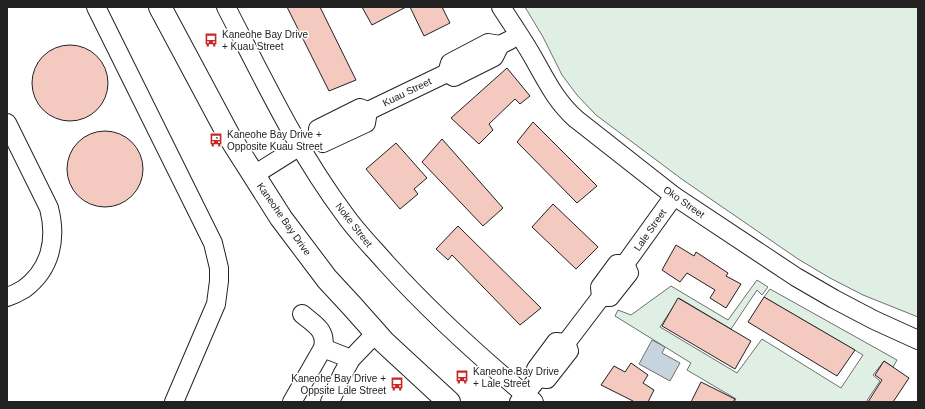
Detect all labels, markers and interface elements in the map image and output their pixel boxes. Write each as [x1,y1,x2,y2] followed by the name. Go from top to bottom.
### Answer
[222,29,309,52] place label: Kaneohe Bay Drive + Kuau Street
[203,32,219,48] bus stop icon: Kaneohe Bay Drive + Kuau Street
[381,75,433,109] street label: Kuau Street
[227,129,323,152] place label: Kaneohe Bay Drive + Opposite Kuau Street
[208,132,224,148] bus stop icon: Kaneohe Bay Drive + Opposite Kuau Street
[255,181,313,258] street label: Kaneohe Bay Drive
[661,184,707,220] street label: Oko Street
[333,201,375,249] street label: Noke Street
[632,207,668,253] street label: Lale Street
[473,366,560,389] place label: Kaneohe Bay Drive + Lale Street
[454,369,470,385] bus stop icon: Kaneohe Bay Drive + Lale Street
[291,373,386,396] place label: Kaneohe Bay Drive + Oppsite Lale Street
[389,376,405,392] bus stop icon: Kaneohe Bay Drive + Oppsite Lale Street

